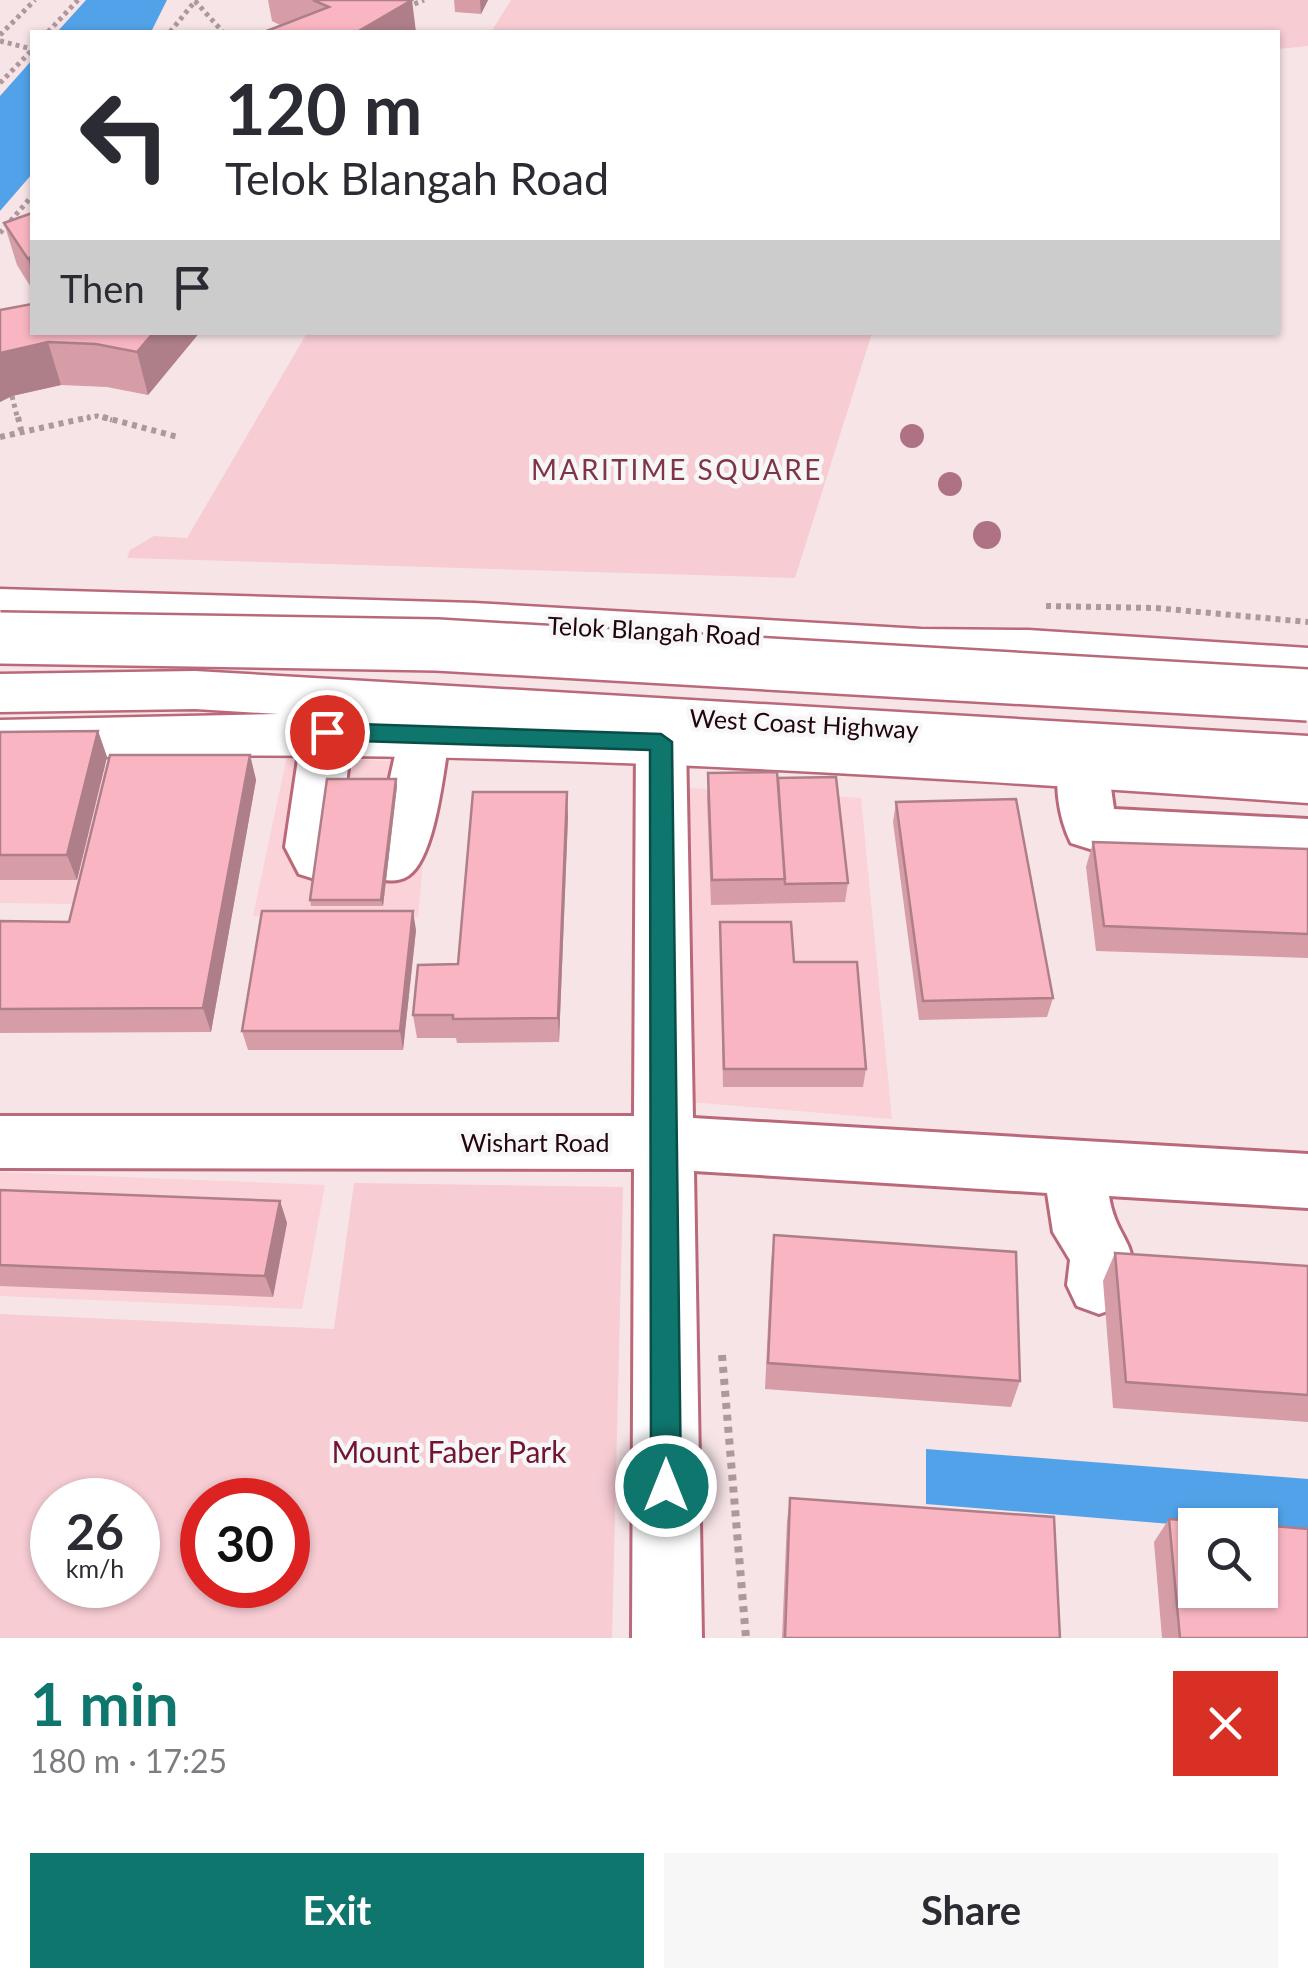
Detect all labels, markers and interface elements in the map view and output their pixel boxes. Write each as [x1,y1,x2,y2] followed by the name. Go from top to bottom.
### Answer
[225,66,422,150] text: 120 m
[60,70,190,200] icon: left
[225,151,609,205] text: Telok Blangah Road
[165,260,220,315] icon: arrive
[60,265,145,311] text: Then
[531,452,823,486] district label: MARITIME SQUARE
[547,609,761,651] street label: Telok Blangah Road
[285,690,370,775] pin
[689,702,919,744] street label: West Coast Highway
[300,705,355,760] icon: arrive
[461,1127,609,1157] street label: Wishart Road
[331,1433,567,1469] park label: Mount Faber Park
[614,1434,718,1538] position arrow
[180,1478,310,1608] speed limit sign: 30
[66,1501,124,1561] text: 26
[1178,1508,1278,1608] map controls
[1178,1508,1278,1608] button: search
[66,1553,124,1583] text: km/h
[30,1667,179,1739] text: 1 min
[1173,1671,1278,1776] button: close
[30,1741,227,1780] text: 180 m · 17:25
[30,1853,644,1968] button: Exit
[664,1853,1278,1968] button: Share

